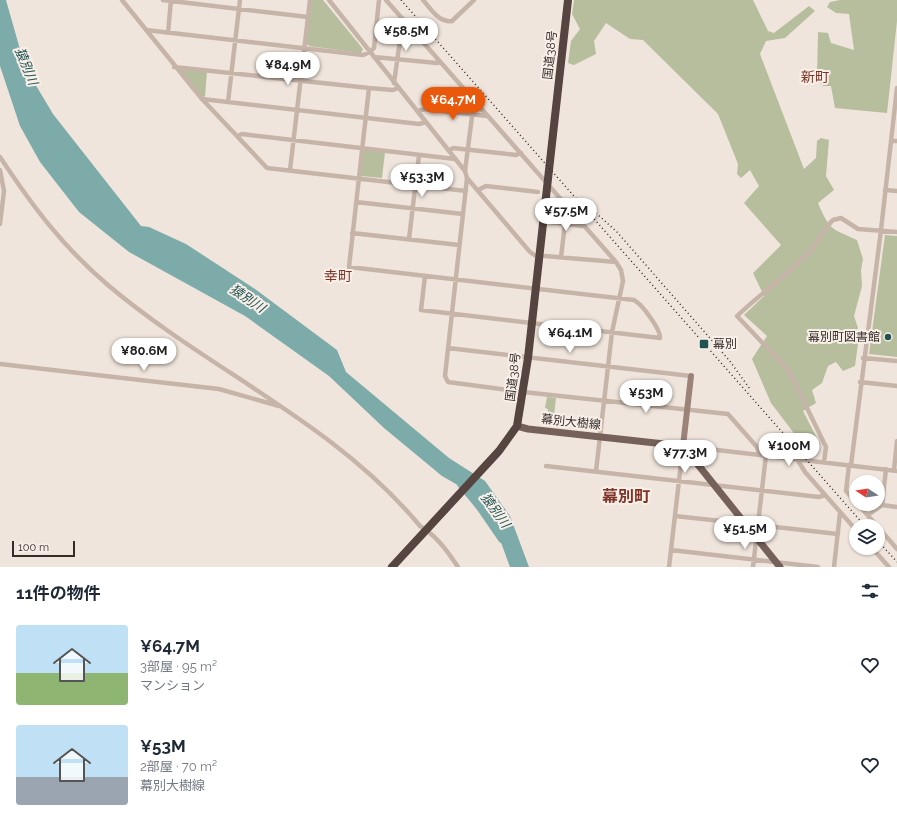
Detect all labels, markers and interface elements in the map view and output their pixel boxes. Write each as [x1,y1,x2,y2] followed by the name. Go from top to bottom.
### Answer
[373,18,439,52] pin: ¥58.5M
[383,23,429,38] text: ¥58.5M
[540,30,560,80] street label: 国道38号
[12,45,42,89] water label: 猿別川
[255,52,321,86] pin: ¥84.9M
[265,57,311,72] text: ¥84.9M
[801,69,829,85] district label: 新町
[420,87,486,121] pin: ¥64.7M
[430,92,476,107] text: ¥64.7M
[389,164,455,198] pin: ¥53.3M
[399,169,445,184] text: ¥53.3M
[533,198,599,232] pin: ¥57.5M
[544,203,588,218] text: ¥57.5M
[324,268,352,284] district label: 幸町
[227,281,270,317] water label: 猿別川
[537,320,603,354] pin: ¥64.1M
[547,325,593,340] text: ¥64.1M
[808,330,880,344] place label: 幕別町図書館
[883,332,893,342] marker: 幕別町図書館
[713,337,737,351] place label: 幕別
[111,338,177,372] pin: ¥80.6M
[698,338,710,350] marker: 幕別
[120,343,168,358] text: ¥80.6M
[503,352,523,402] street label: 国道38号
[622,380,670,414] pin: ¥53M
[629,385,663,400] text: ¥53M
[540,412,602,432] street label: 幕別大樹線
[761,433,817,467] pin: ¥100M
[768,438,810,453] text: ¥100M
[652,440,718,474] pin: ¥77.3M
[663,445,707,460] text: ¥77.3M
[849,475,885,511] north arrow
[849,475,885,555] map controls
[602,487,650,506] district label: 幕別町
[478,490,514,532] water label: 猿別川
[712,516,778,550] pin: ¥51.5M
[849,519,885,555] button: layers
[723,521,767,536] text: ¥51.5M
[12,539,75,558] scale bar
[18,541,49,554] text: 100 m
[859,580,881,602] icon: filters
[16,583,101,603] text: 11件の物件
[140,636,200,656] text: ¥64.7M
[48,641,96,689] icon: home
[859,654,881,676] icon: heart
[140,659,217,674] text: 3部屋 · 95 m²
[140,678,205,693] text: マンション
[140,736,186,756] text: ¥53M
[48,741,96,789] icon: home
[859,754,881,776] icon: heart
[140,759,217,774] text: 2部屋 · 70 m²
[140,778,205,793] text: 幕別大樹線

